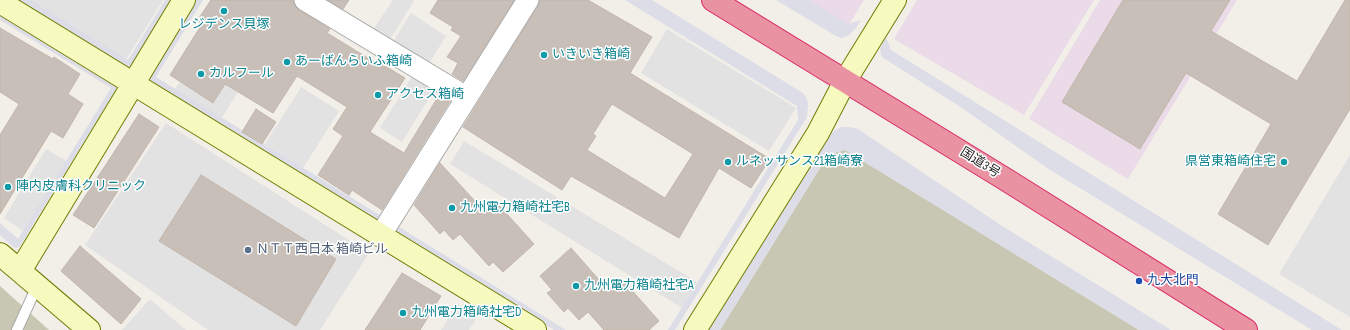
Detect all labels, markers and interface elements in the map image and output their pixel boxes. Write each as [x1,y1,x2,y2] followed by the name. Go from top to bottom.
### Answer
[219,6,229,16] marker: レジデンス貝塚
[179,17,269,33] place label: レジデンス貝塚
[552,47,630,63] place label: いきいき箱崎
[539,50,549,60] marker: いきいき箱崎
[295,54,412,70] place label: あーばんらいふ箱崎
[282,57,292,67] marker: あーばんらいふ箱崎
[209,66,274,82] place label: カルフール
[196,69,206,79] marker: カルフール
[386,87,464,103] place label: アクセス箱崎
[373,90,383,100] marker: アクセス箱崎
[957,145,1003,181] street label: 国道3号
[736,154,863,170] place label: ルネッサンス21箱崎寮
[1185,154,1276,170] place label: 県営東箱崎住宅
[723,157,733,167] marker: ルネッサンス21箱崎寮
[1279,157,1289,167] marker: 県営東箱崎住宅
[16,179,146,195] place label: 陣内皮膚科クリニック
[3,182,13,192] marker: 陣内皮膚科クリニック
[460,200,570,216] place label: 九州電力箱崎社宅B
[447,203,457,213] marker: 九州電力箱崎社宅B
[256,242,388,258] place label: ＮＴＴ西日本 箱崎ビル
[243,245,253,255] marker: ＮＴＴ西日本 箱崎ビル
[1147,273,1199,289] place label: 九大北門
[1134,276,1144,286] marker: 九大北門
[584,278,694,294] place label: 九州電力箱崎社宅A
[571,281,581,291] marker: 九州電力箱崎社宅A
[411,305,521,321] place label: 九州電力箱崎社宅D
[398,308,408,318] marker: 九州電力箱崎社宅D

